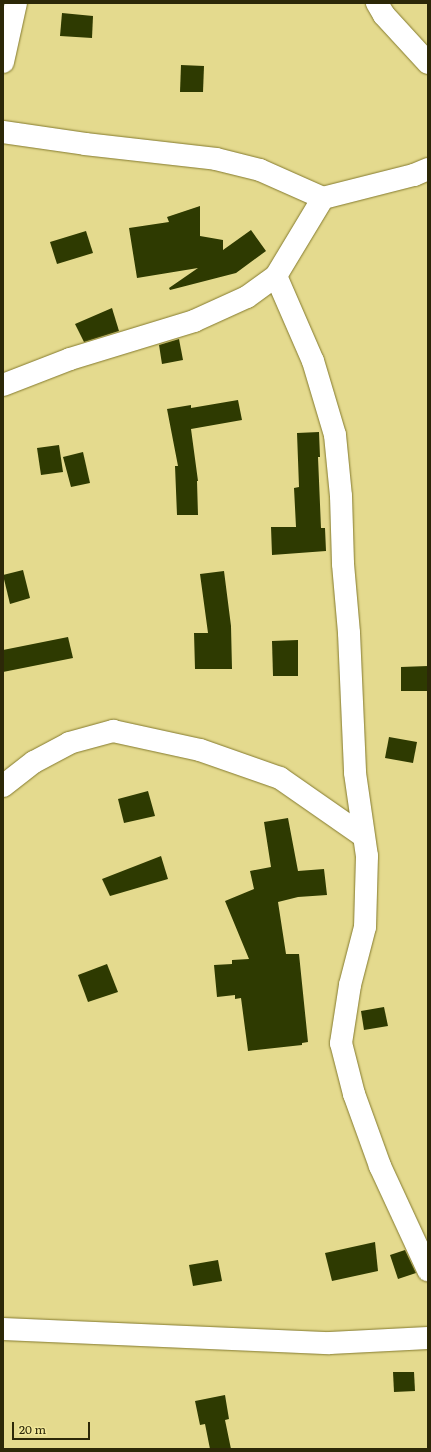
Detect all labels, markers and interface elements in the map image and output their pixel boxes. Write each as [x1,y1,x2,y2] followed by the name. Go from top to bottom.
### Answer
[14,1414,92,1440] scale bar
[19,1420,46,1438] text: 20 m

